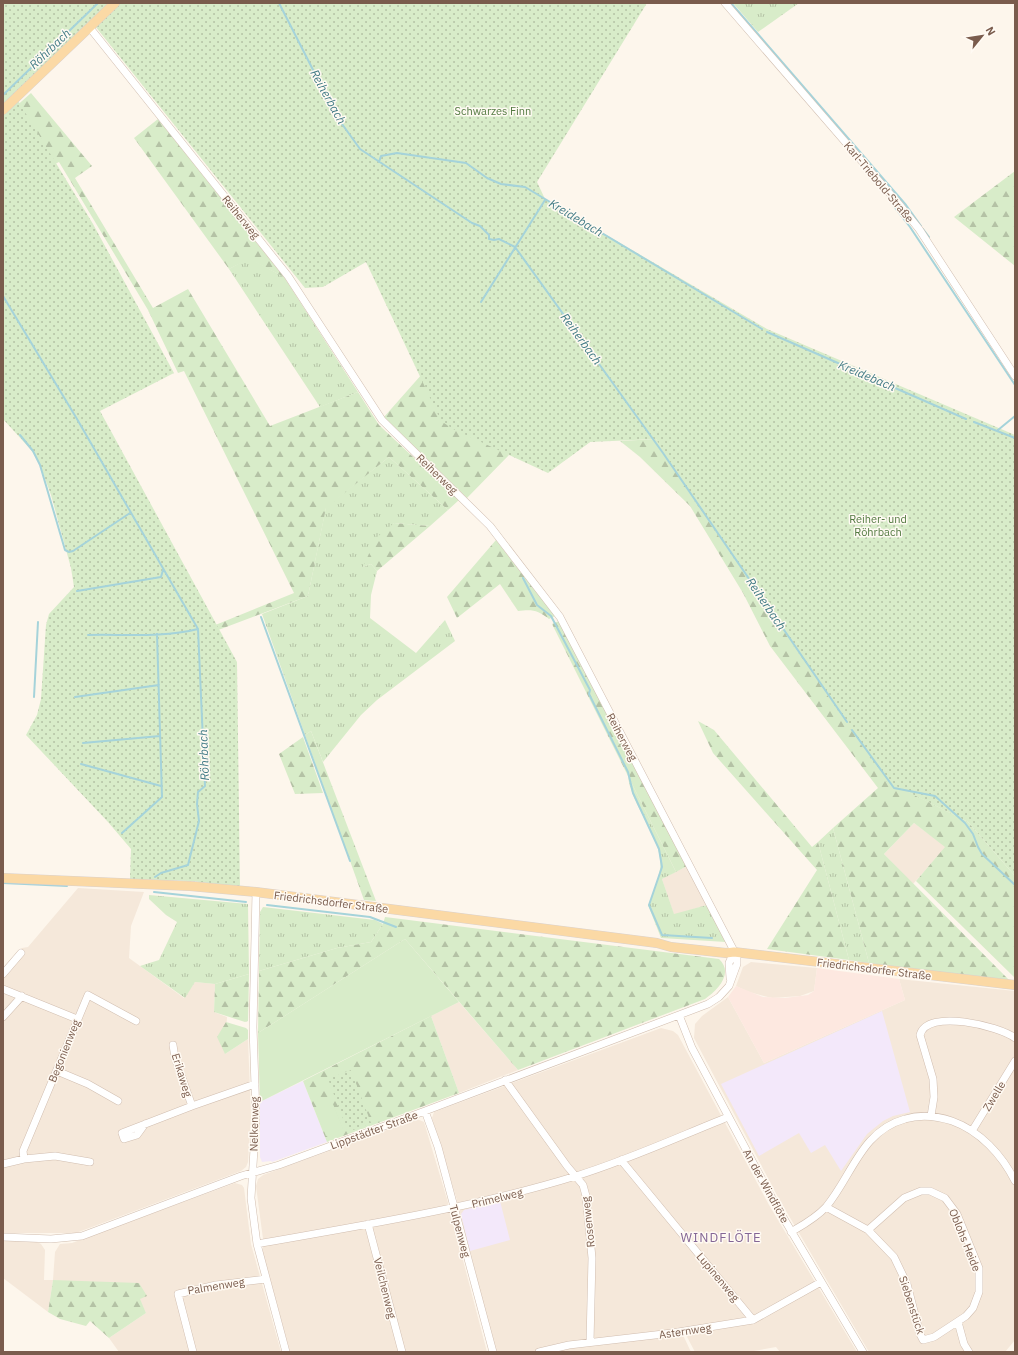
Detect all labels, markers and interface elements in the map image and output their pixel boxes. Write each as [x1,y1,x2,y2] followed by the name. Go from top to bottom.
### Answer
[962,16,1002,56] north arrow
[983,24,999,38] text: N
[26,25,73,72] water label: Röhrbach
[307,67,350,127] water label: Reiherbach
[455,104,531,118] park label: Schwarzes Finn
[841,139,917,225] street label: Karl-Triebold-Straße
[219,192,263,242] street label: Reiherweg
[546,196,606,240] water label: Kreidebach
[558,310,605,368] water label: Reiherbach
[836,357,898,394] water label: Kreidebach
[413,451,461,497] street label: Reiherweg
[849,512,907,539] park label: Reiher- und Röhrbach
[743,575,790,633] water label: Reiherbach
[604,711,641,764] street label: Reiherweg
[195,729,212,781] water label: Röhrbach
[273,888,389,916] street label: Friedrichsdorfer Straße
[816,955,932,983] street label: Friedrichsdorfer Straße
[45,1017,83,1084] street label: Begonienweg
[169,1051,195,1099] street label: Erikaweg
[980,1078,1008,1114] street label: Zwelle
[247,1096,261,1152] street label: Nelkenweg
[328,1108,420,1152] street label: Lippstädter Straße
[740,1146,792,1226] street label: An der Windflöte
[470,1185,524,1211] street label: Primelweg
[578,1196,598,1248] street label: Rosenweg
[446,1203,474,1259] street label: Tulpenweg
[946,1207,984,1273] street label: Oblohs Heide
[680,1229,762,1246] district label: WINDFLÖTE
[694,1250,743,1304] street label: Lupinenweg
[371,1256,399,1320] street label: Veilchenweg
[896,1274,928,1336] street label: Siebenstück
[187,1275,246,1297] street label: Palmenweg
[658,1320,712,1342] street label: Asternweg

